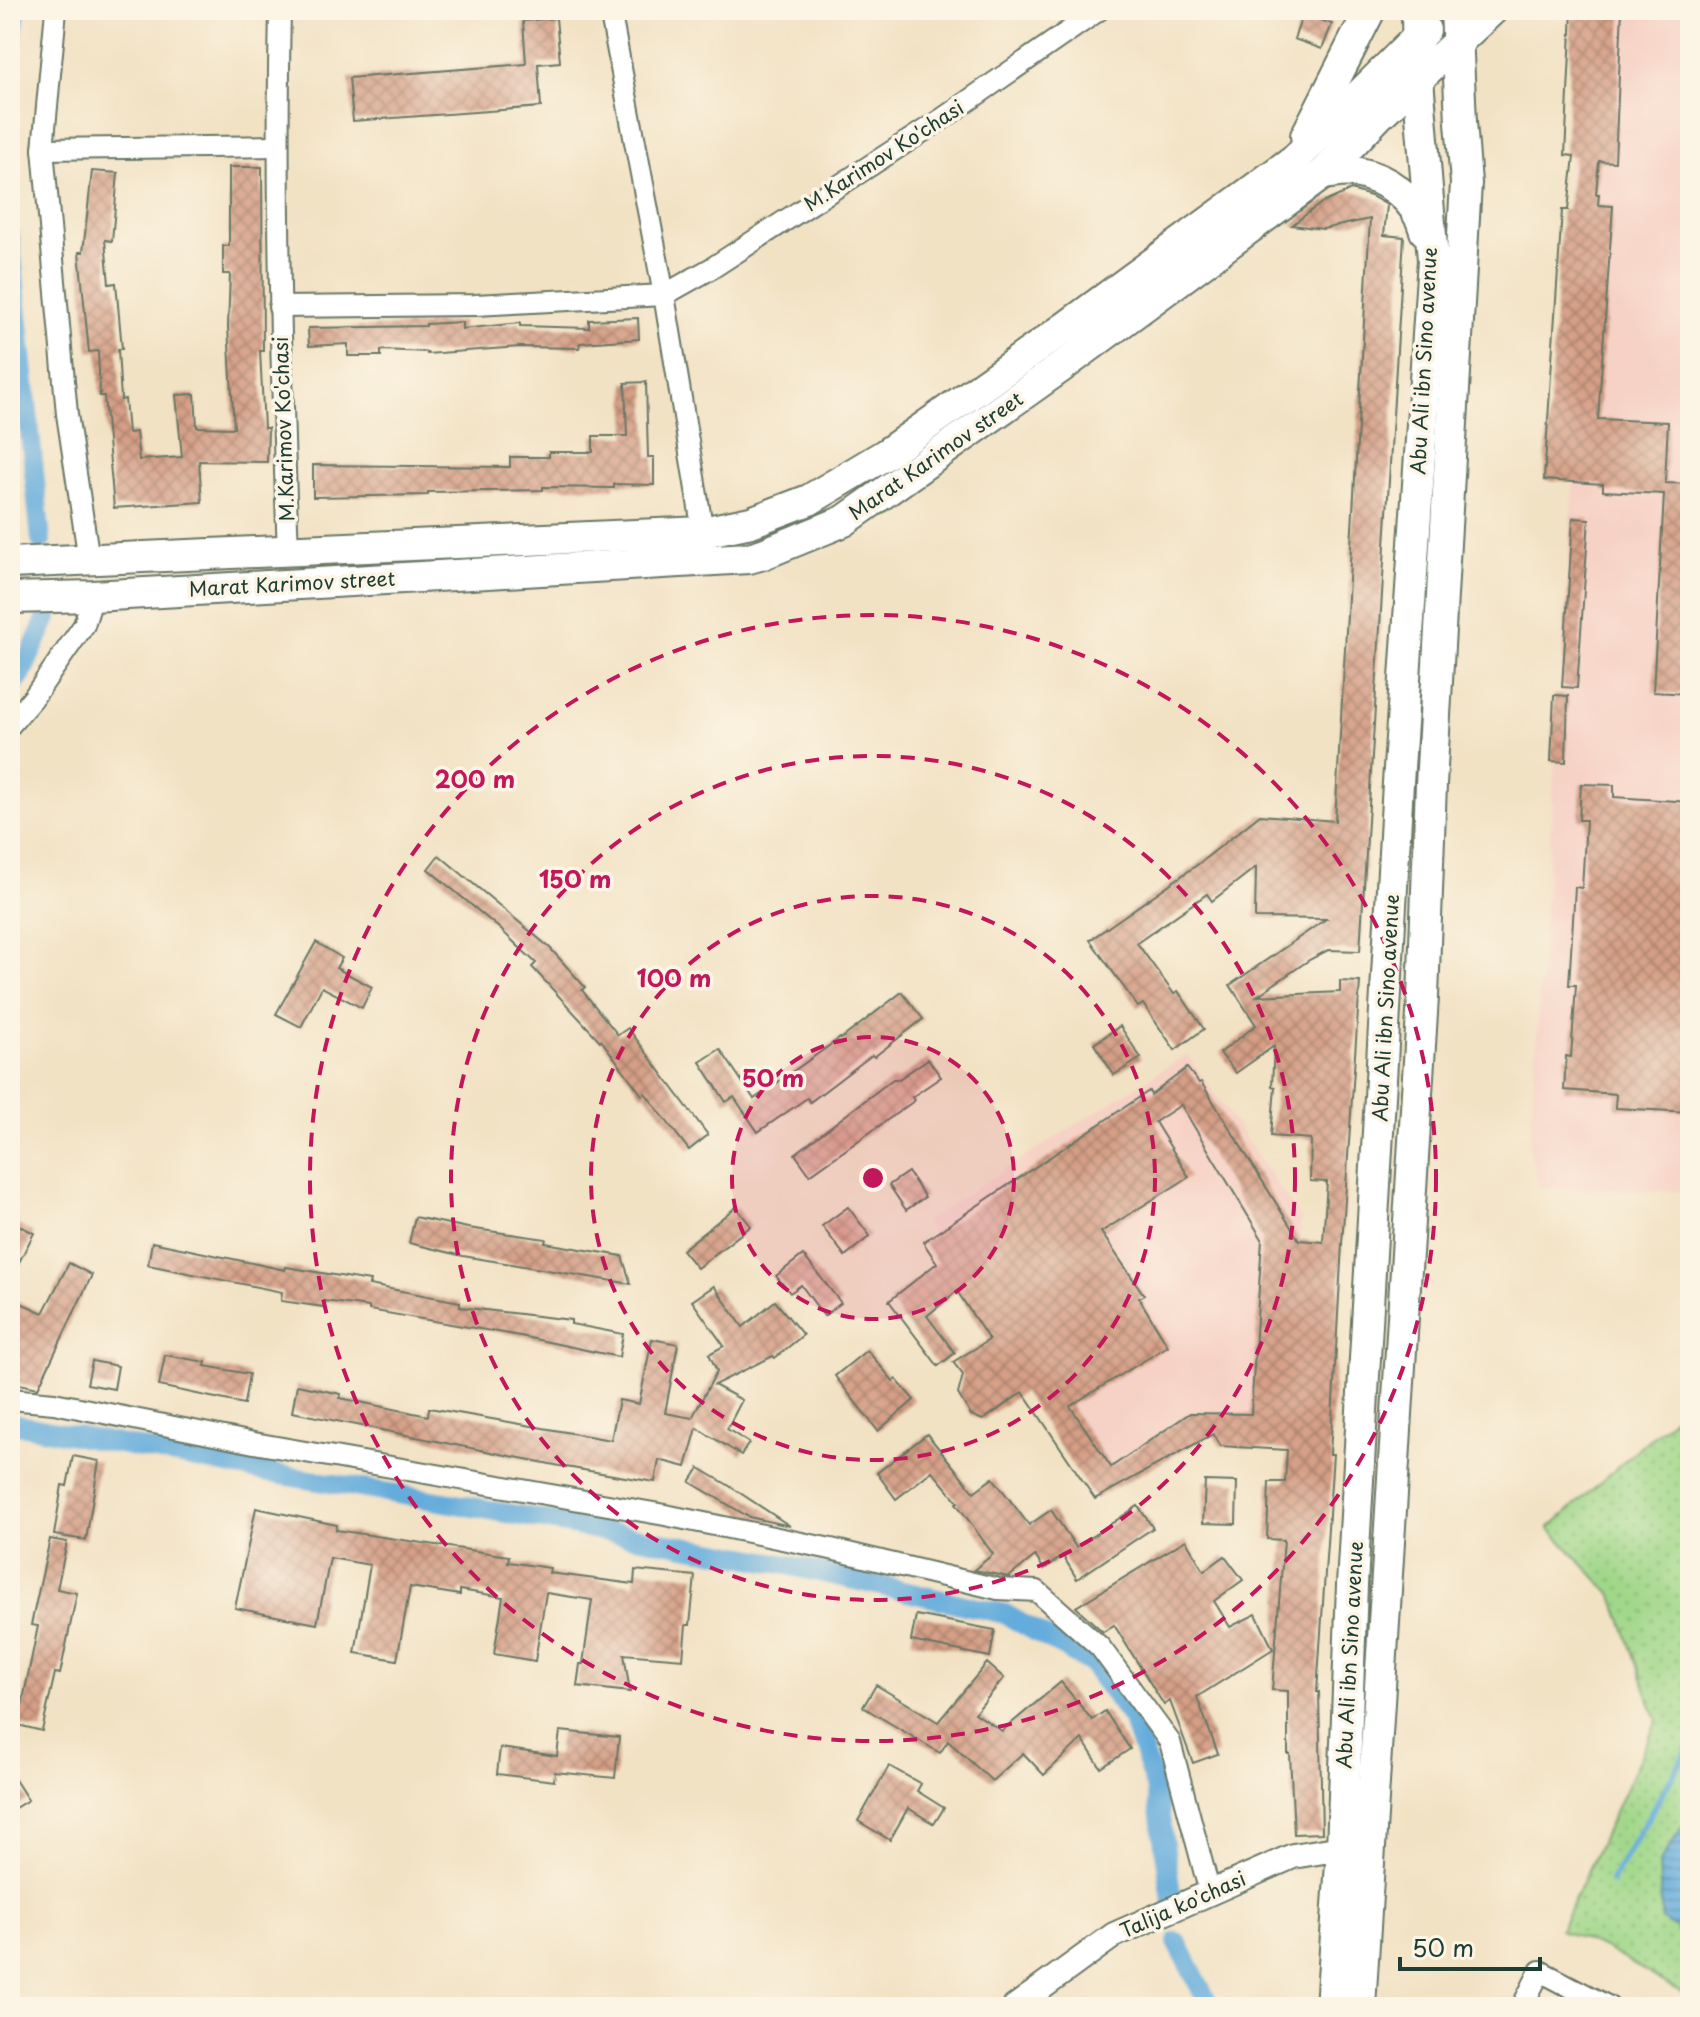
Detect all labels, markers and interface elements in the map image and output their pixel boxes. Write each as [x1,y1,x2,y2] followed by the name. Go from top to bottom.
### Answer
[798,92,969,218] street label: M.Karimov Ko'chasi
[1402,246,1444,475] street label: Abu Ali ibn Sino avenue
[265,336,301,522] street label: M.Karimov Ko'chasi
[842,384,1029,527] street label: Marat Karimov street
[188,563,396,603] street label: Marat Karimov street
[435,760,515,796] text: 200 m
[539,860,611,896] text: 150 m
[1364,893,1406,1122] street label: Abu Ali ibn Sino avenue
[637,959,711,995] text: 100 m
[742,1059,804,1095] text: 50 m
[859,1164,887,1192] centre of rings
[1328,1540,1370,1769] street label: Abu Ali ibn Sino avenue
[1115,1863,1250,1945] street label: Talija ko'chasi
[1400,1921,1540,1971] scale bar
[1412,1929,1474,1965] text: 50 m

